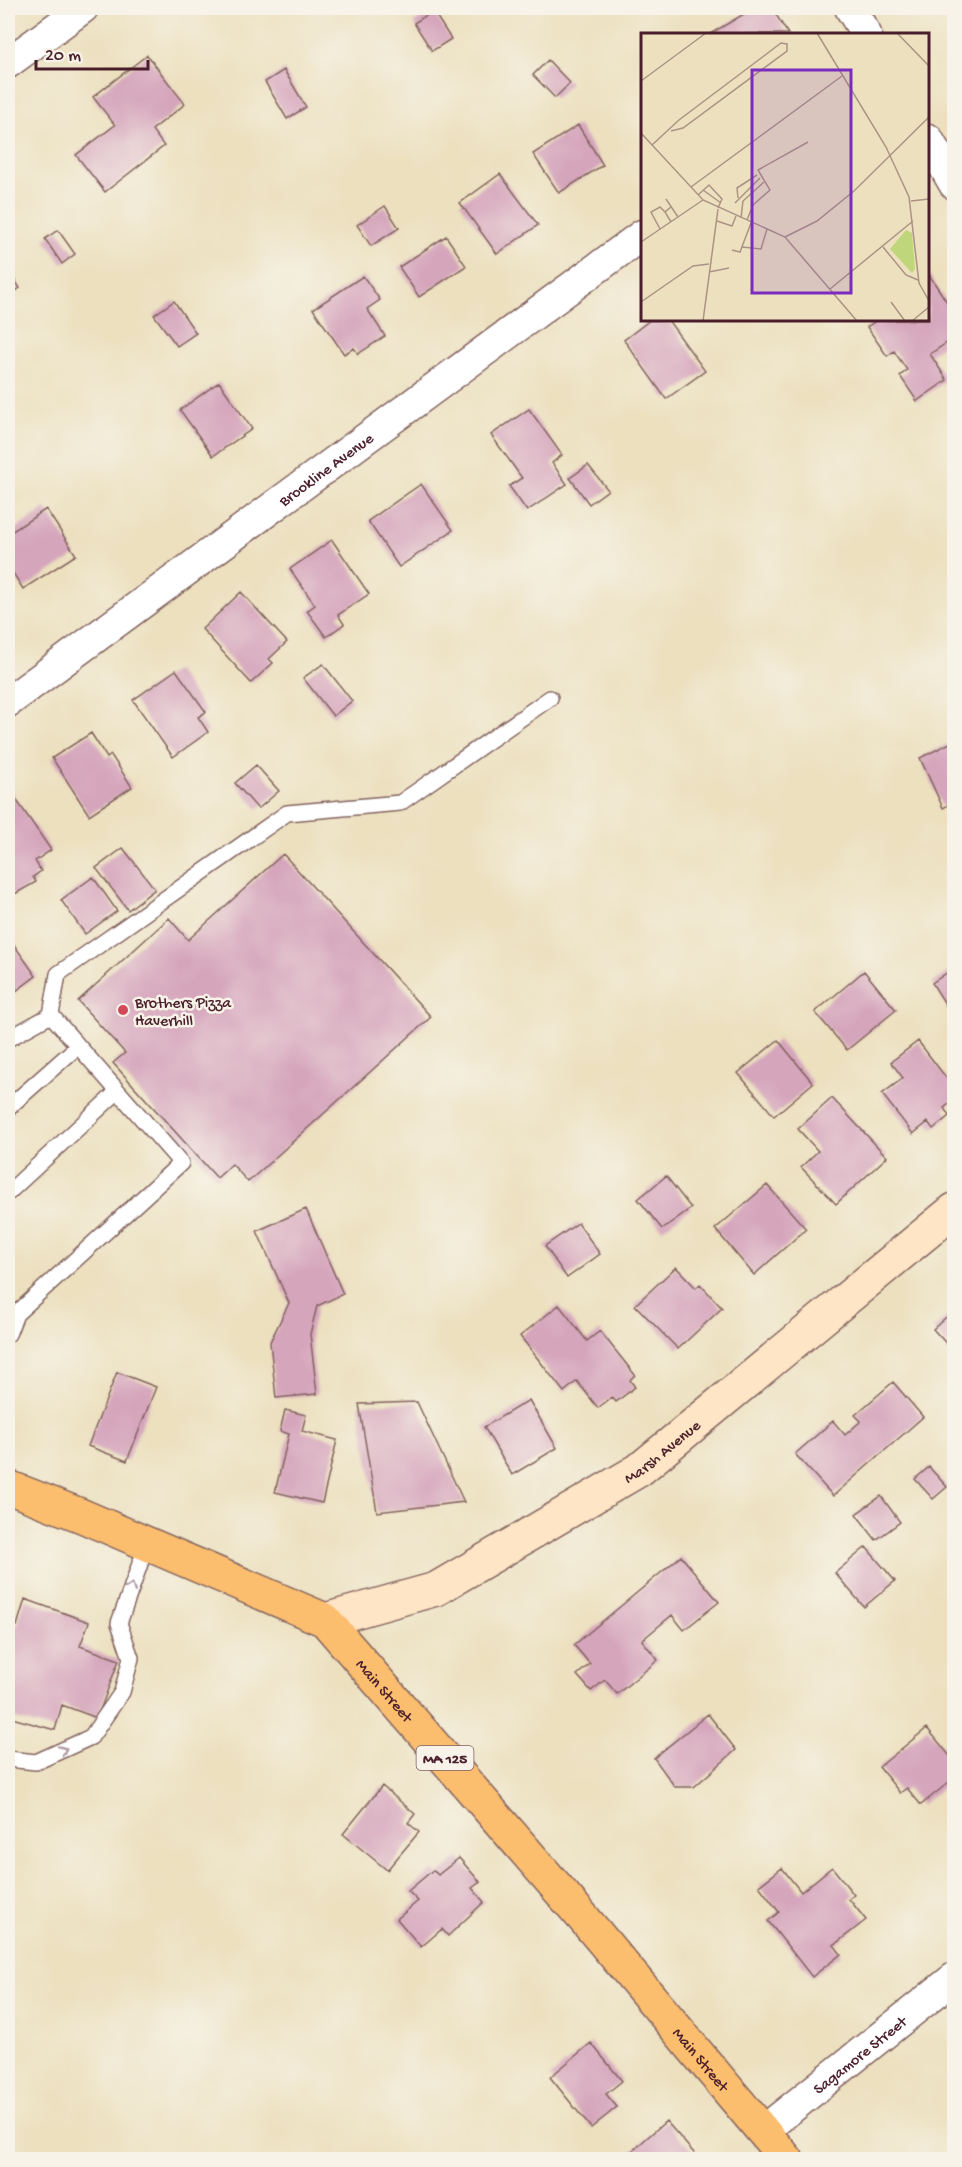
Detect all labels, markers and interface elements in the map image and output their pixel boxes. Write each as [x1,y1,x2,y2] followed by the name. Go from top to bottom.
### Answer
[36,33,148,71] scale bar
[641,33,929,321] inset map
[45,46,81,67] text: 20 m
[276,430,379,513] street label: Brookline Avenue
[134,995,232,1032] place label: Brothers Pizza Haverhill
[116,1003,130,1017] marker: Brothers Pizza Haverhill
[622,1417,706,1490] street label: Marsh Avenue
[124,1583,137,1593] one-way arrow
[350,1656,416,1729] street label: Main Street
[57,1745,68,1757] one-way arrow
[416,1746,474,1770] road number: MA 125
[811,2013,913,2100] street label: Sagamore Street
[667,2025,732,2098] street label: Main Street

